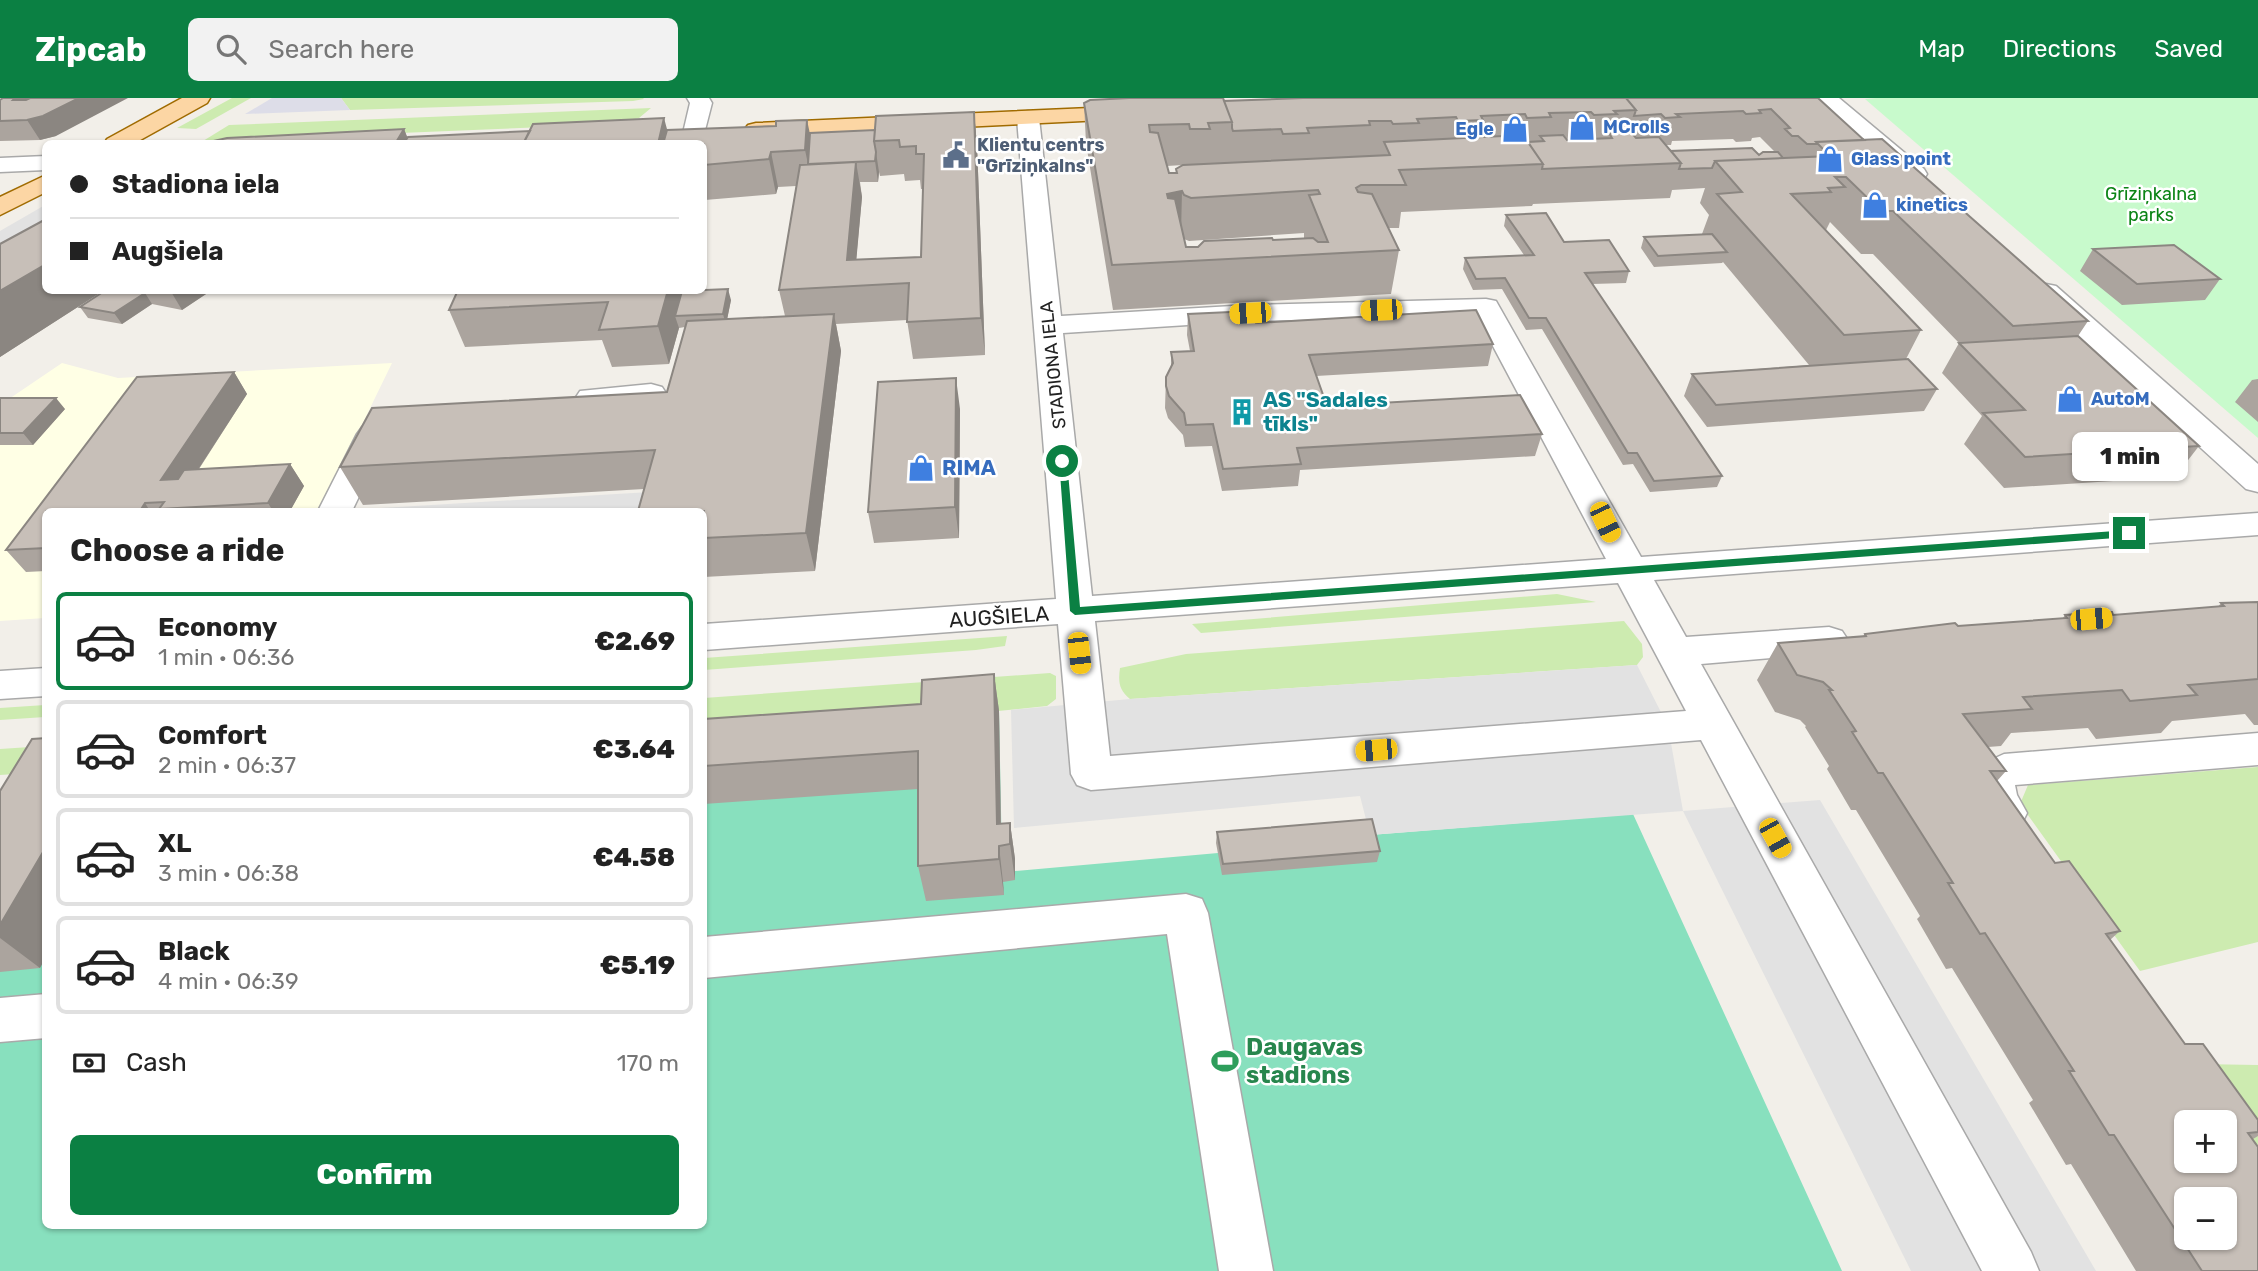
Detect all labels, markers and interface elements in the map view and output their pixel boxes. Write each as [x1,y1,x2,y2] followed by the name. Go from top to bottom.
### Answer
[188,18,678,81] search box
[35,30,146,69] text: Zipcab
[212,30,250,68] icon: search
[268,34,414,65] text: Search here
[1918,35,1965,63] text: Map
[2003,35,2116,63] text: Directions
[2154,35,2223,63] text: Saved
[1567,112,1597,142] shop icon: MCrolls
[1500,114,1530,144] shop icon: Egle
[1603,116,1670,138] place label: MCrolls
[1455,118,1494,140] place label: Egle
[977,134,1105,177] place label: Klientu centrs "Grīziņkalns"
[941,140,971,170] public building icon: Klientu centrs "Grīziņkalns"
[1815,144,1845,174] shop icon: Glass point
[1851,148,1951,170] place label: Glass point
[112,169,280,200] text: Stadiona iela
[2105,183,2197,226] park label: Grīziņkalna parks
[1860,190,1890,220] shop icon: kinetics
[1896,194,1968,216] place label: kinetics
[112,236,224,267] text: Augšiela
[1360,299,1403,321] car
[1035,300,1071,430] street label: STADIONA IELA
[1229,301,1272,325] car
[2055,384,2085,414] shop icon: AutoM
[1263,387,1388,436] place label: AS "Sadales tīkls"
[2091,388,2150,410] place label: AutoM
[1227,397,1257,427] building icon: AS "Sadales tīkls"
[2071,432,2187,480] callout: 1 min
[2100,442,2160,470] text: 1 min
[1046,445,1078,477] route start
[906,453,936,483] shop icon: RIMA
[942,455,996,480] place label: RIMA
[1587,499,1624,545] car
[2113,517,2145,549] route end
[70,531,284,569] text: Choose a ride
[948,601,1050,632] street label: AUGŠIELA
[2070,607,2113,631] car
[74,610,137,673] icon: car
[158,612,277,643] text: Economy
[594,626,675,657] text: €2.69
[1067,631,1092,675] car
[158,643,294,671] text: 1 min · 06:36
[74,718,137,781] icon: car
[158,720,267,751] text: Comfort
[593,734,675,765] text: €3.64
[1355,738,1398,762] car
[158,751,296,779] text: 2 min · 06:37
[1756,815,1795,861] car
[74,826,137,889] icon: car
[158,828,191,859] text: XL
[593,842,675,873] text: €4.58
[158,859,299,887] text: 3 min · 06:38
[74,934,137,997] icon: car
[158,936,230,967] text: Black
[600,950,675,981] text: €5.19
[158,967,299,995] text: 4 min · 06:39
[1246,1033,1363,1089] place label: Daugavas stadions
[70,1044,108,1082] icon: cash
[1210,1046,1240,1076] sports icon: Daugavas stadions
[126,1047,187,1078] text: Cash
[617,1049,679,1077] text: 170 m
[2174,1110,2237,1250] map controls
[2174,1110,2237,1173] button: +
[70,1135,679,1215] button: Confirm
[2174,1187,2237,1250] button: −

